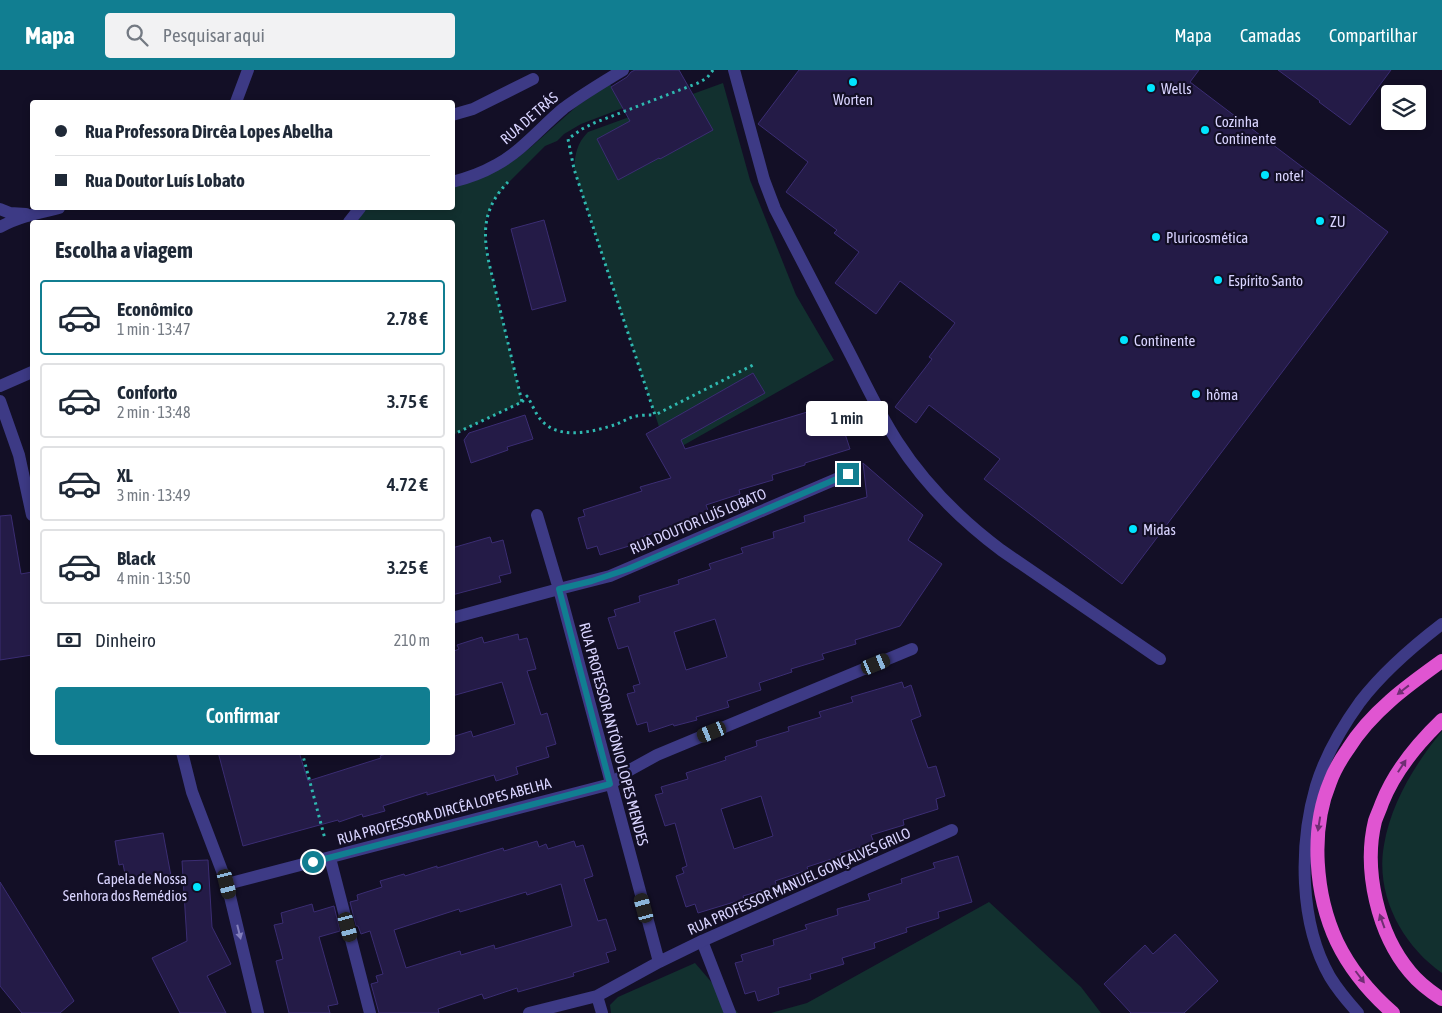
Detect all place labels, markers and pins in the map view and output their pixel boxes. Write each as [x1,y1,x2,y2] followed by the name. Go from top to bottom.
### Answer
[847,76,859,88] marker: Worten
[1161,80,1191,97] place label: Wells
[1145,82,1157,94] marker: Wells
[833,91,873,108] place label: Worten
[1215,113,1276,147] place label: Cozinha Continente
[1199,124,1211,136] marker: Cozinha Continente
[1275,167,1304,184] place label: note!
[1259,169,1271,181] marker: note!
[1330,213,1346,230] place label: ZU
[1314,215,1326,227] marker: ZU
[1166,229,1248,246] place label: Pluricosmética
[1150,231,1162,243] marker: Pluricosmética
[1228,272,1303,289] place label: Espírito Santo
[1212,274,1224,286] marker: Espírito Santo
[1134,332,1195,349] place label: Continente
[1118,334,1130,346] marker: Continente
[1206,386,1238,403] place label: hôma
[1190,388,1202,400] marker: hôma
[1143,521,1176,538] place label: Midas
[1127,523,1139,535] marker: Midas
[63,870,187,904] place label: Capela de Nossa Senhora dos Remédios
[191,881,203,893] marker: Capela de Nossa Senhora dos Remédios

